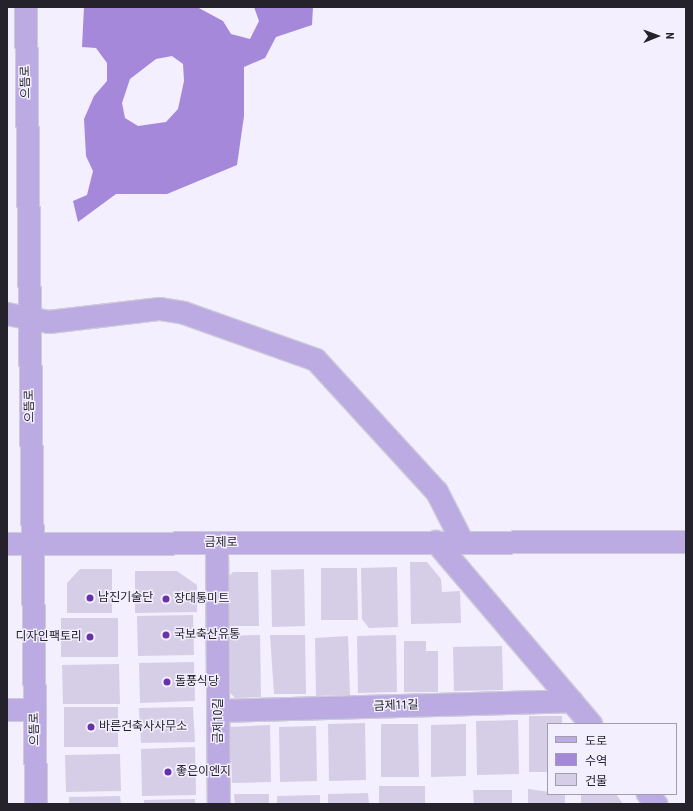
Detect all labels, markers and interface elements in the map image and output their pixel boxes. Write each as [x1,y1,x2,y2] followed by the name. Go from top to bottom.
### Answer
[637,16,677,56] north arrow
[663,32,676,39] text: N
[19,65,33,99] street label: 으뜸로
[23,389,37,423] street label: 으뜸로
[204,536,238,550] street label: 금제로
[98,591,153,605] place label: 남진기술단
[174,592,229,606] place label: 장대통미트
[85,593,95,603] marker: 남진기술단
[161,594,171,604] marker: 장대통미트
[174,628,240,642] place label: 국보축산유통
[16,630,82,644] place label: 디자인팩토리
[161,630,171,640] marker: 국보축산유통
[85,632,95,642] marker: 디자인팩토리
[175,675,219,689] place label: 돌풍식당
[162,677,172,687] marker: 돌풍식당
[373,698,419,714] street label: 금제11길
[212,699,226,743] street label: 금제10길
[28,712,42,746] street label: 으뜸로
[99,720,187,734] place label: 바른건축사사무소
[86,722,96,732] marker: 바른건축사사무소
[547,723,677,795] legend
[585,734,607,748] text: 도로
[585,754,607,768] text: 수역
[176,765,231,779] place label: 좋은이엔지
[163,767,173,777] marker: 좋은이엔지
[585,774,607,788] text: 건물

